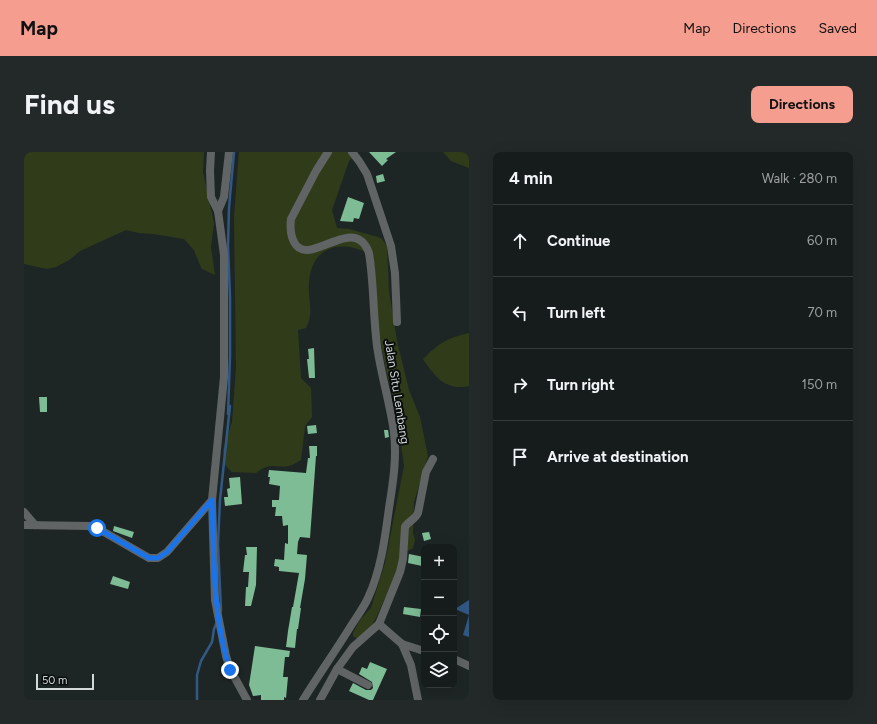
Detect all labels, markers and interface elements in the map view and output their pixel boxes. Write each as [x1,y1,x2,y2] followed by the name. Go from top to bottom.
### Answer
[20,17,58,40] text: Map
[683,20,711,37] text: Map
[733,20,796,37] text: Directions
[818,20,857,37] text: Saved
[751,86,853,123] button: Directions
[24,87,115,121] text: Find us
[509,168,553,188] text: 4 min
[762,171,837,186] text: Walk · 280 m
[509,230,531,252] icon: ahead
[547,232,610,250] text: Continue
[807,233,837,248] text: 60 m
[509,302,531,324] icon: left
[547,304,605,322] text: Turn left
[807,305,837,320] text: 70 m
[382,339,412,445] street label: Jalan Situ Lembang
[509,374,531,396] icon: right
[547,376,615,394] text: Turn right
[802,377,837,392] text: 150 m
[509,446,531,468] icon: arrive
[547,448,688,466] text: Arrive at destination
[88,519,106,537] route start
[421,544,457,688] map controls
[421,544,457,580] button: +
[421,580,457,616] button: −
[421,616,457,652] button: locate
[421,652,457,688] button: layers
[221,661,239,679] route end
[36,672,94,691] scale bar
[42,674,67,687] text: 50 m

